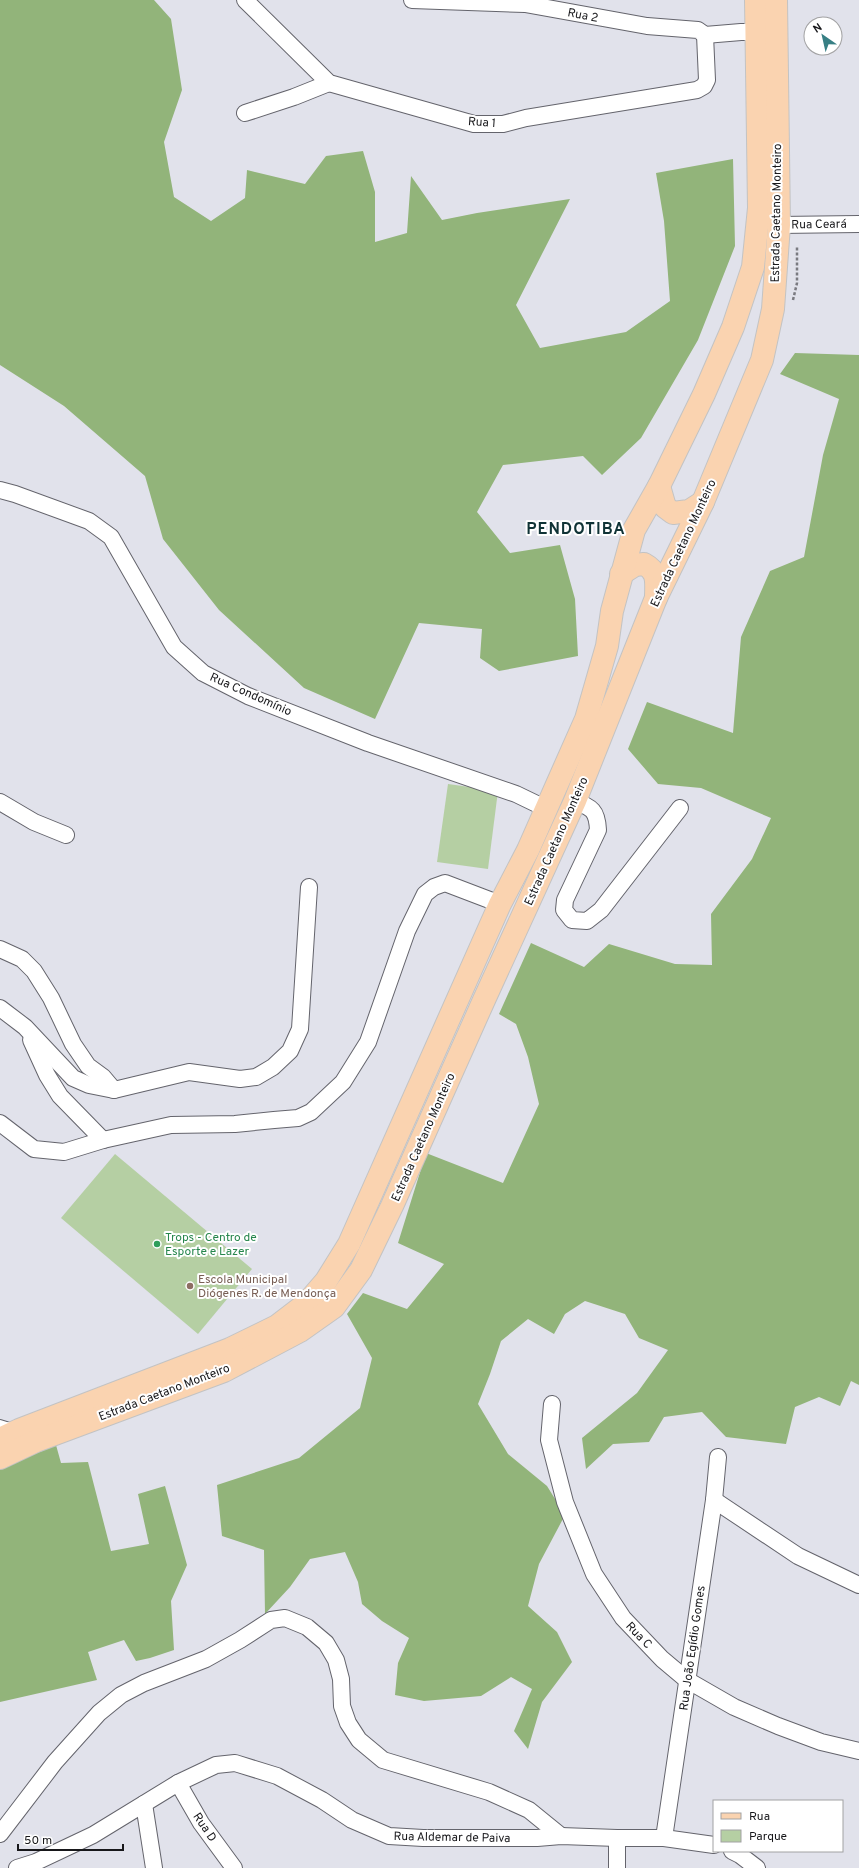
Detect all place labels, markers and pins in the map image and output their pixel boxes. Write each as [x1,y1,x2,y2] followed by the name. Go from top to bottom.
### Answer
[165,1230,257,1260] place label: Trops - Centro de Esporte e Lazer
[152,1239,162,1249] marker: Trops - Centro de Esporte e Lazer
[198,1272,336,1302] place label: Escola Municipal Diógenes R. de Mendonça
[185,1281,195,1291] marker: Escola Municipal Diógenes R. de Mendonça

